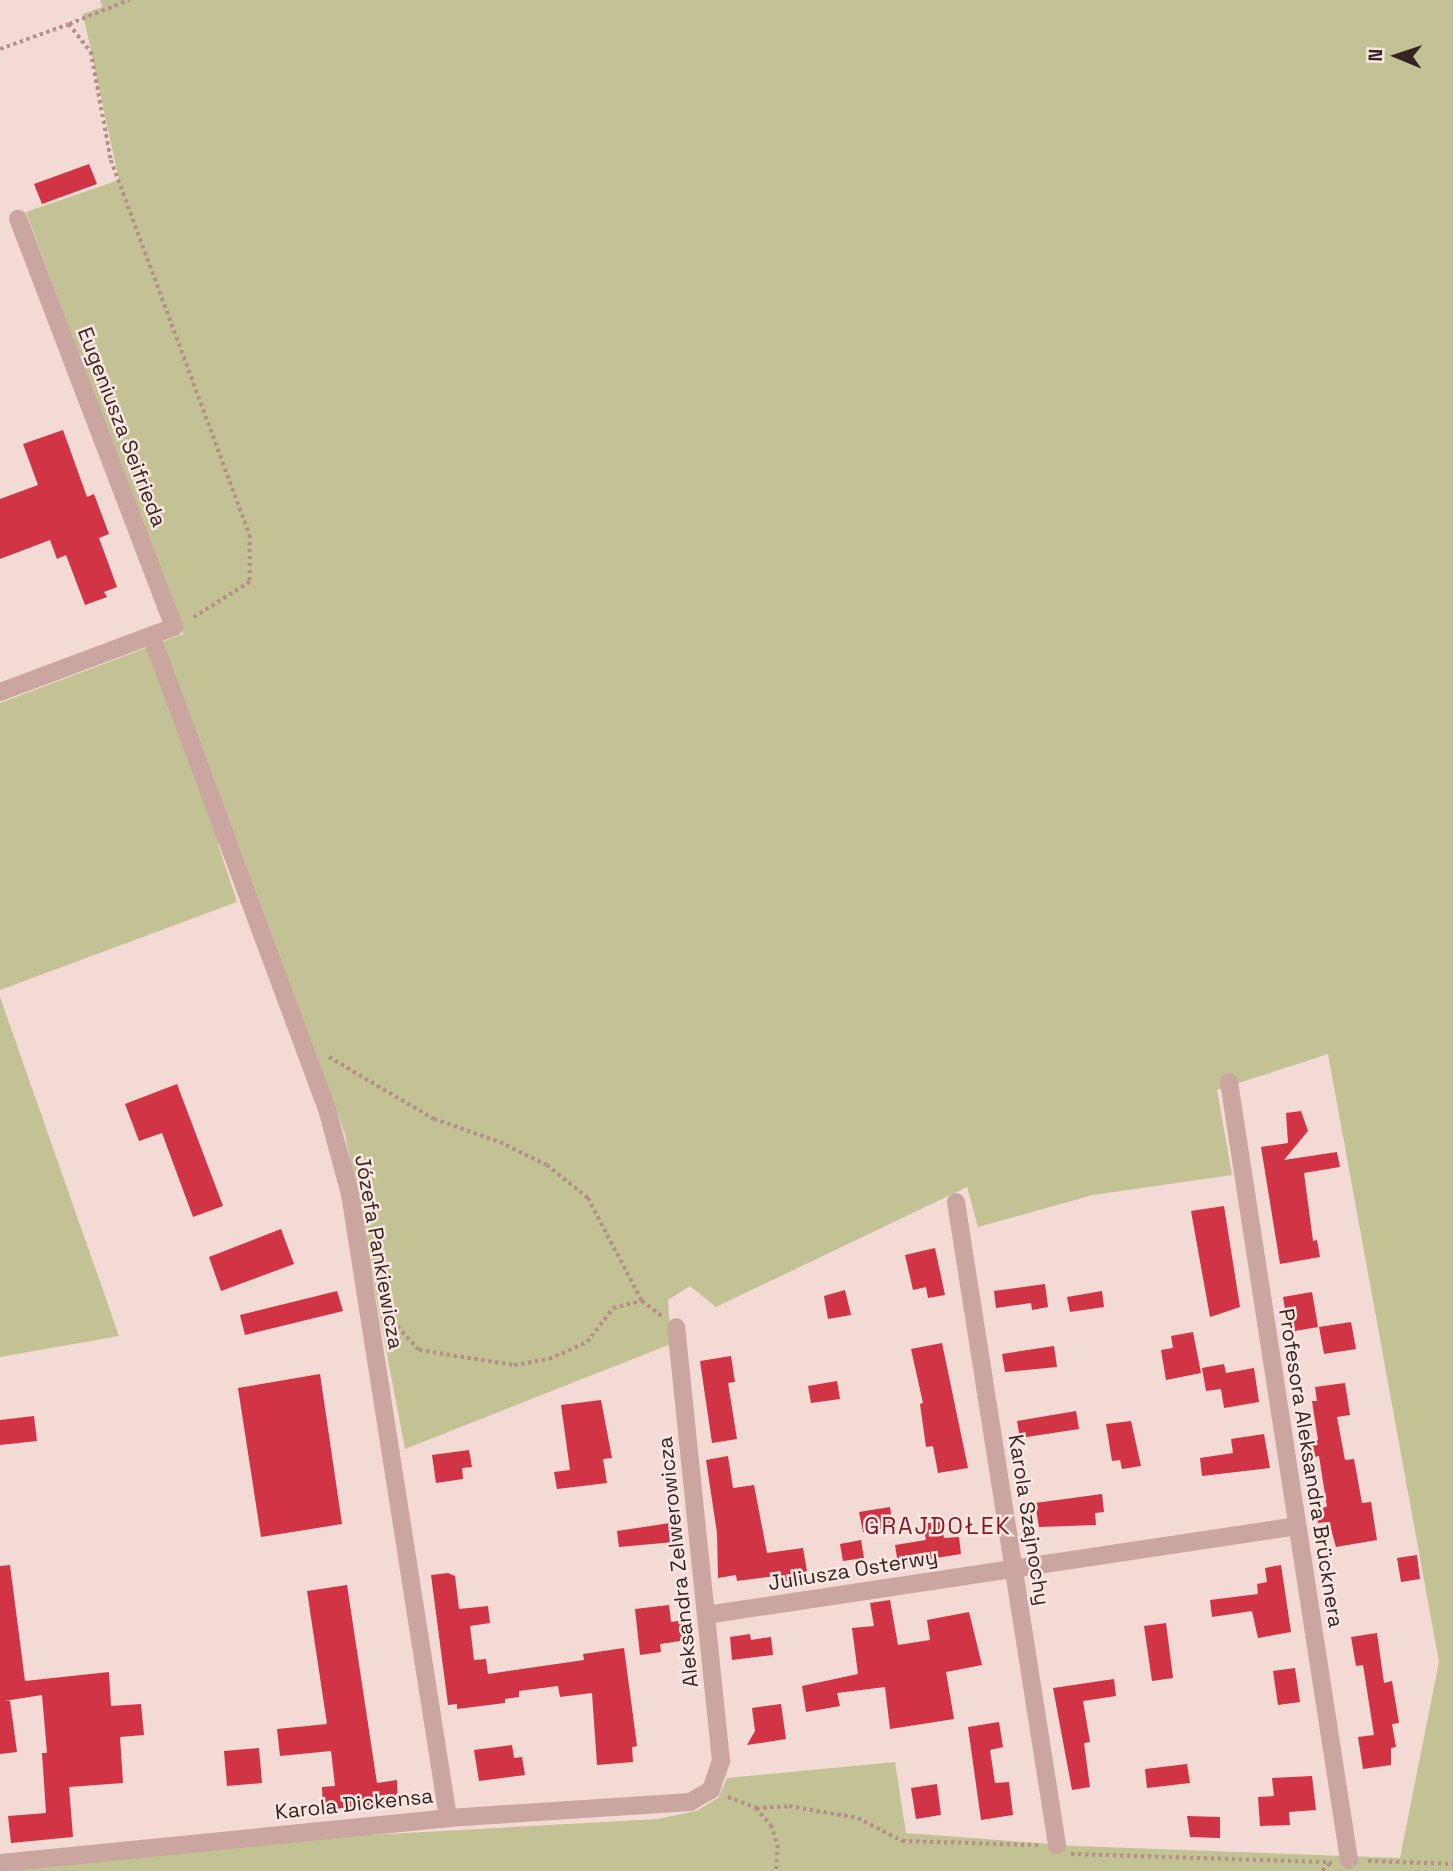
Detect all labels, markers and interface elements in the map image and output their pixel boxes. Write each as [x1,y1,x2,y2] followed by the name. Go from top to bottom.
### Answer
[1362,21,1432,91] north arrow
[1363,48,1388,62] text: N
[72,324,172,530] street label: Eugeniusza Seifrieda
[350,1153,408,1351] street label: Józefa Pankiewicza
[1273,1307,1349,1629] street label: Profesora Aleksandra Brücknera
[1003,1433,1055,1607] street label: Karola Szajnochy
[652,1435,704,1689] street label: Aleksandra Zelwerowicza
[865,1512,1011,1540] district label: GRAJDOŁEK
[766,1544,940,1596] street label: Juliusza Osterwy
[274,1783,434,1825] street label: Karola Dickensa

